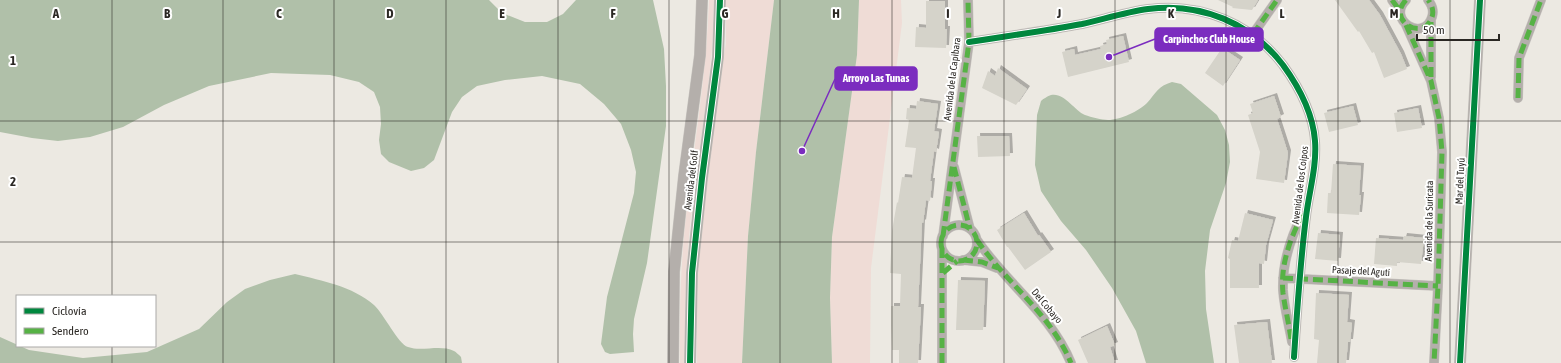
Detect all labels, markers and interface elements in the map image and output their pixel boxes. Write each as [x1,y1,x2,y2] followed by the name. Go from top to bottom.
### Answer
[52,6,60,21] text: A
[164,6,171,21] text: B
[276,6,282,21] text: C
[386,6,394,21] text: D
[499,6,505,21] text: E
[610,6,616,21] text: F
[722,6,729,21] text: G
[832,6,840,21] text: H
[946,6,950,21] text: I
[1056,6,1061,21] text: J
[1168,6,1175,21] text: K
[1279,6,1285,21] text: L
[1390,6,1399,21] text: M
[1417,16,1499,42] scale bar
[1423,23,1445,37] text: 50 m
[1155,28,1263,51] callout: Carpinchos Club House
[1163,33,1255,45] text: Carpinchos Club House
[941,36,963,121] street label: Avenida de la Capibara
[10,53,16,68] text: 1
[835,67,917,90] callout: Arroyo Las Tunas
[842,72,909,84] text: Arroyo Las Tunas
[1290,145,1310,225] street label: Avenida de los Coipos
[682,149,700,210] street label: Avenida del Golf
[1453,157,1467,205] street label: Mar del Tuyú
[10,174,16,189] text: 2
[1423,180,1435,262] street label: Avenida de la Suricata
[1332,264,1391,278] street label: Pasaje del Agutí
[1029,287,1065,326] street label: Del Cobayo
[16,295,156,347] legend
[52,304,86,318] text: Ciclovía
[52,324,89,338] text: Sendero

